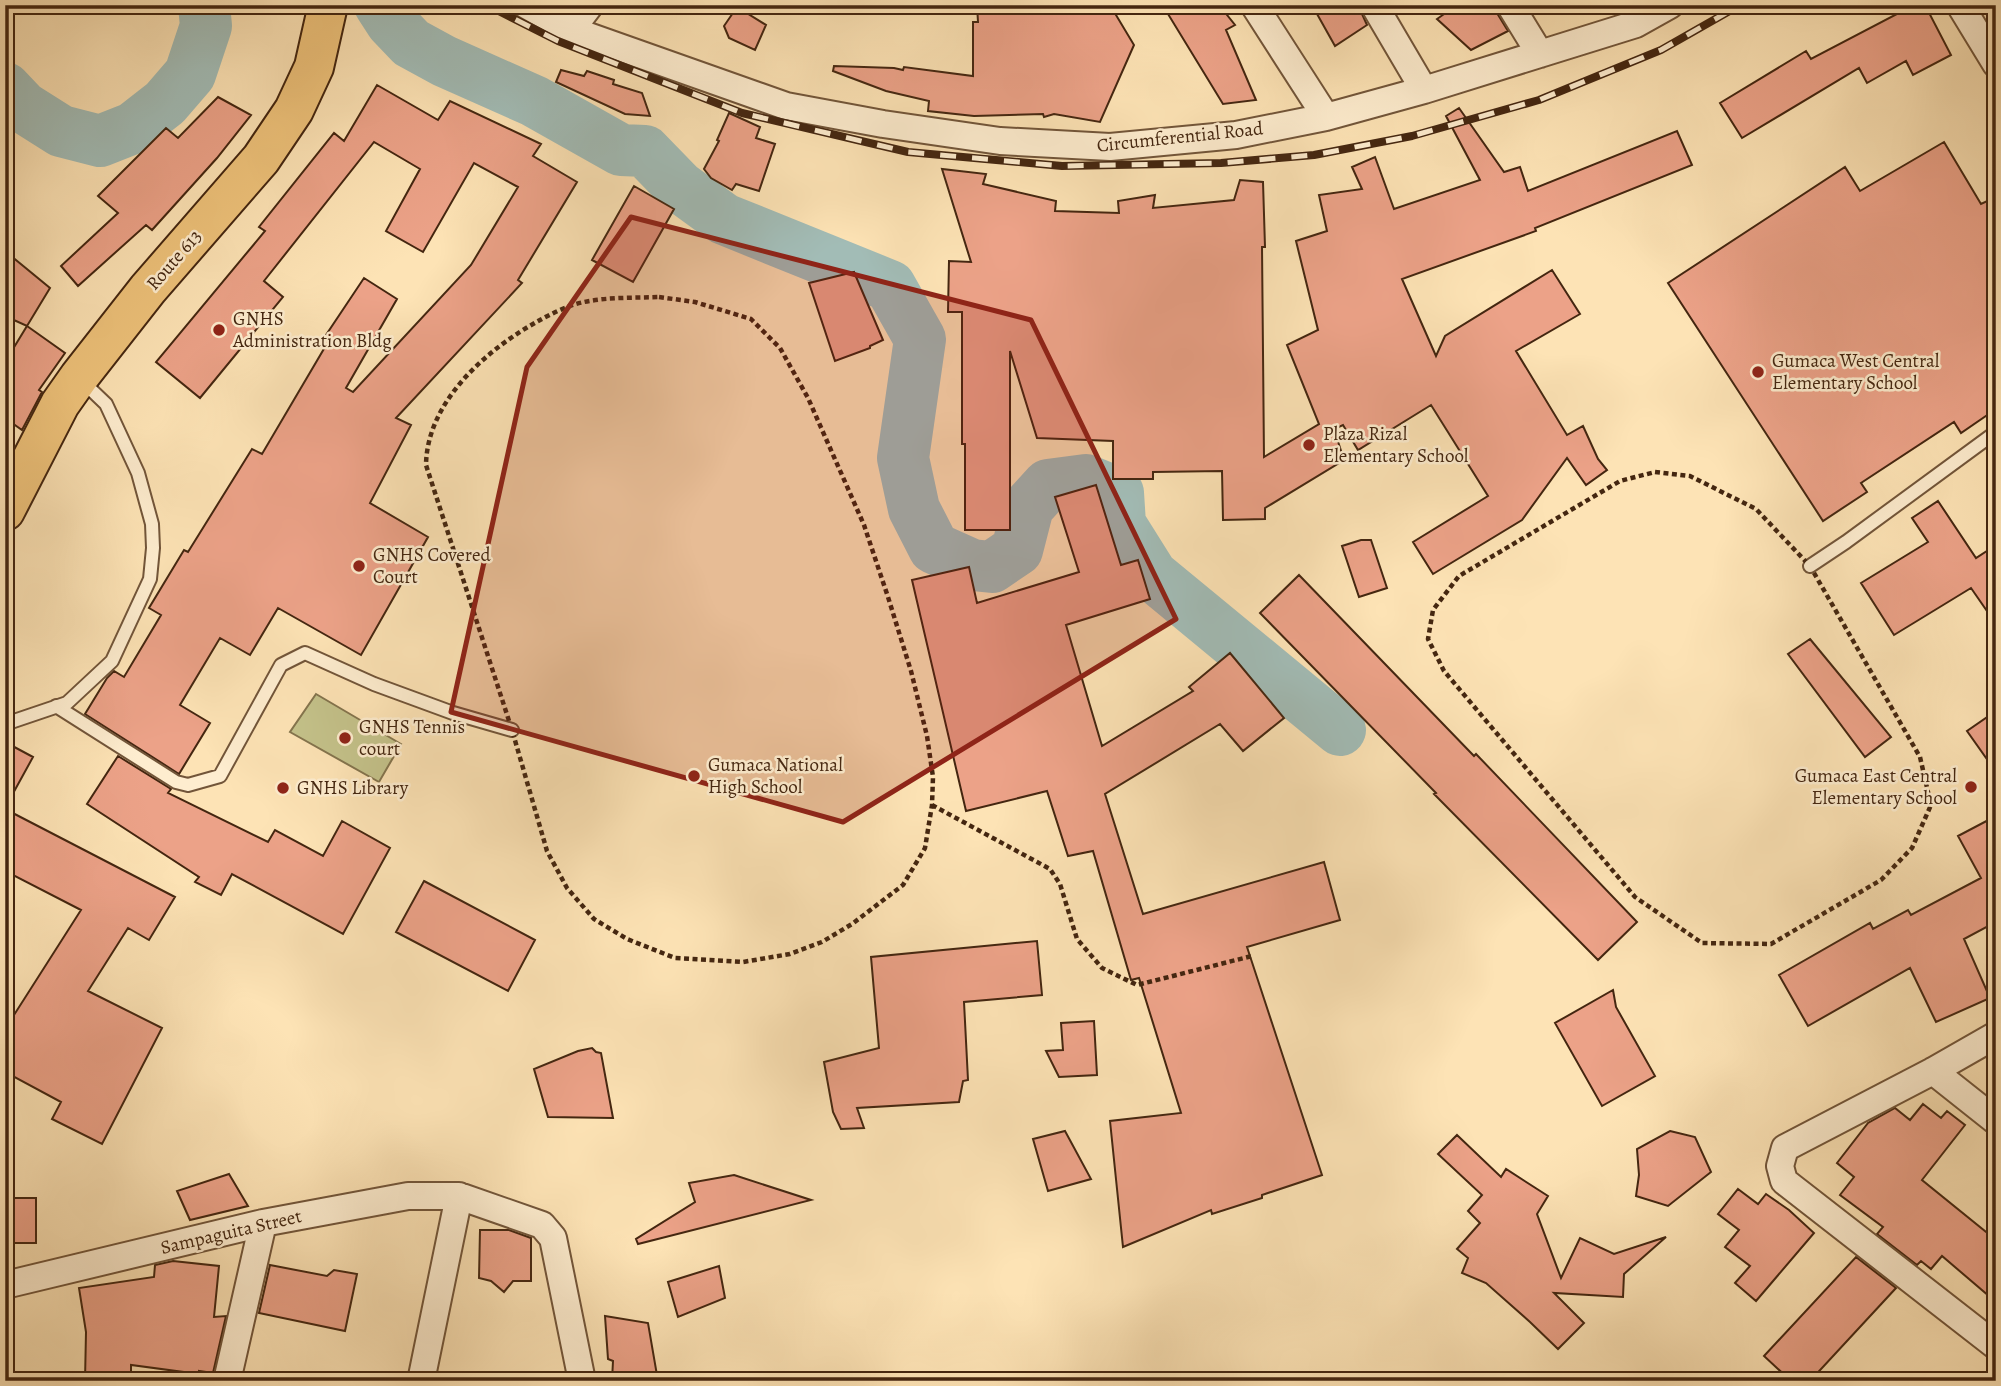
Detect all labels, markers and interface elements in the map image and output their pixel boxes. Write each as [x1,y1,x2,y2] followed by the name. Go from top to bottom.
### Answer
[1096,115,1265,159] street label: Circumferential Road
[140,224,208,296] street label: Route 613
[232,306,392,354] place label: GNHS Administration Bldg
[211,322,227,338] marker: GNHS Administration Bldg
[1772,348,1940,396] place label: Gumaca West Central Elementary School
[1750,364,1766,380] marker: Gumaca West Central Elementary School
[1323,421,1469,469] place label: Plaza Rizal Elementary School
[1301,437,1317,453] marker: Plaza Rizal Elementary School
[373,542,491,590] place label: GNHS Covered Court
[351,558,367,574] marker: GNHS Covered Court
[359,714,465,762] place label: GNHS Tennis court
[337,730,353,746] marker: GNHS Tennis court
[708,752,843,800] place label: Gumaca National High School
[1795,763,1957,811] place label: Gumaca East Central Elementary School
[686,768,702,784] marker: Gumaca National High School
[297,775,409,801] place label: GNHS Library
[1963,779,1979,795] marker: Gumaca East Central Elementary School
[275,780,291,796] marker: GNHS Library
[158,1203,304,1261] street label: Sampaguita Street

